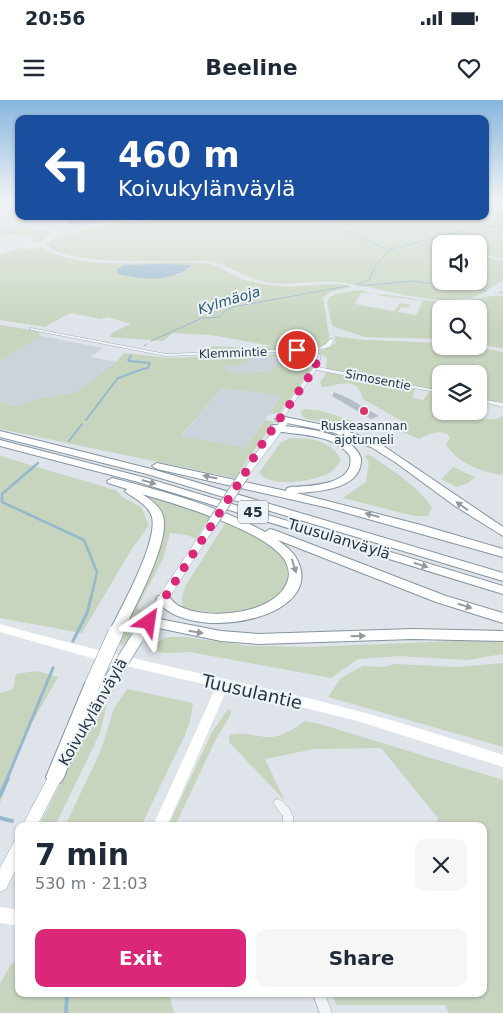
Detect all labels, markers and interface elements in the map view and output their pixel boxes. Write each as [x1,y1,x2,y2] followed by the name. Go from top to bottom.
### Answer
[25,7,85,29] text: 20:56
[20,54,48,82] icon: menu
[455,54,483,82] icon: heart
[205,55,298,80] text: Beeline
[35,135,100,200] icon: left
[118,135,240,175] text: 460 m
[118,176,296,201] text: Koivukylänväylä
[432,235,487,420] map controls
[432,235,487,290] button: sound
[196,283,262,317] water label: Kylmäoja
[432,300,487,355] button: search
[276,329,318,371] pin
[283,336,311,364] icon: arrive
[199,345,267,361] street label: Klemmintie
[432,365,487,420] button: layers
[344,367,412,393] street label: Simosentie
[358,405,370,417] marker: Ruskeasannan ajotunneli
[321,419,407,447] place label: Ruskeasannan ajotunneli
[202,473,218,481] one-way arrow
[141,478,156,486] one-way arrow
[238,501,268,524] road number: 45
[455,501,469,511] one-way arrow
[365,511,380,519] one-way arrow
[285,515,393,563] street label: Tuusulanväylä
[290,559,298,574] one-way arrow
[414,562,429,569] one-way arrow
[122,595,174,647] position arrow
[458,603,473,611] one-way arrow
[189,628,205,636] one-way arrow
[351,632,367,640] one-way arrow
[55,655,131,769] street label: Koivukylänväylä
[199,670,304,713] street label: Tuusulantie
[35,837,129,872] text: 7 min
[415,839,467,891] button: close
[35,874,148,893] text: 530 m · 21:03
[35,929,246,987] button: Exit
[256,929,467,987] button: Share

